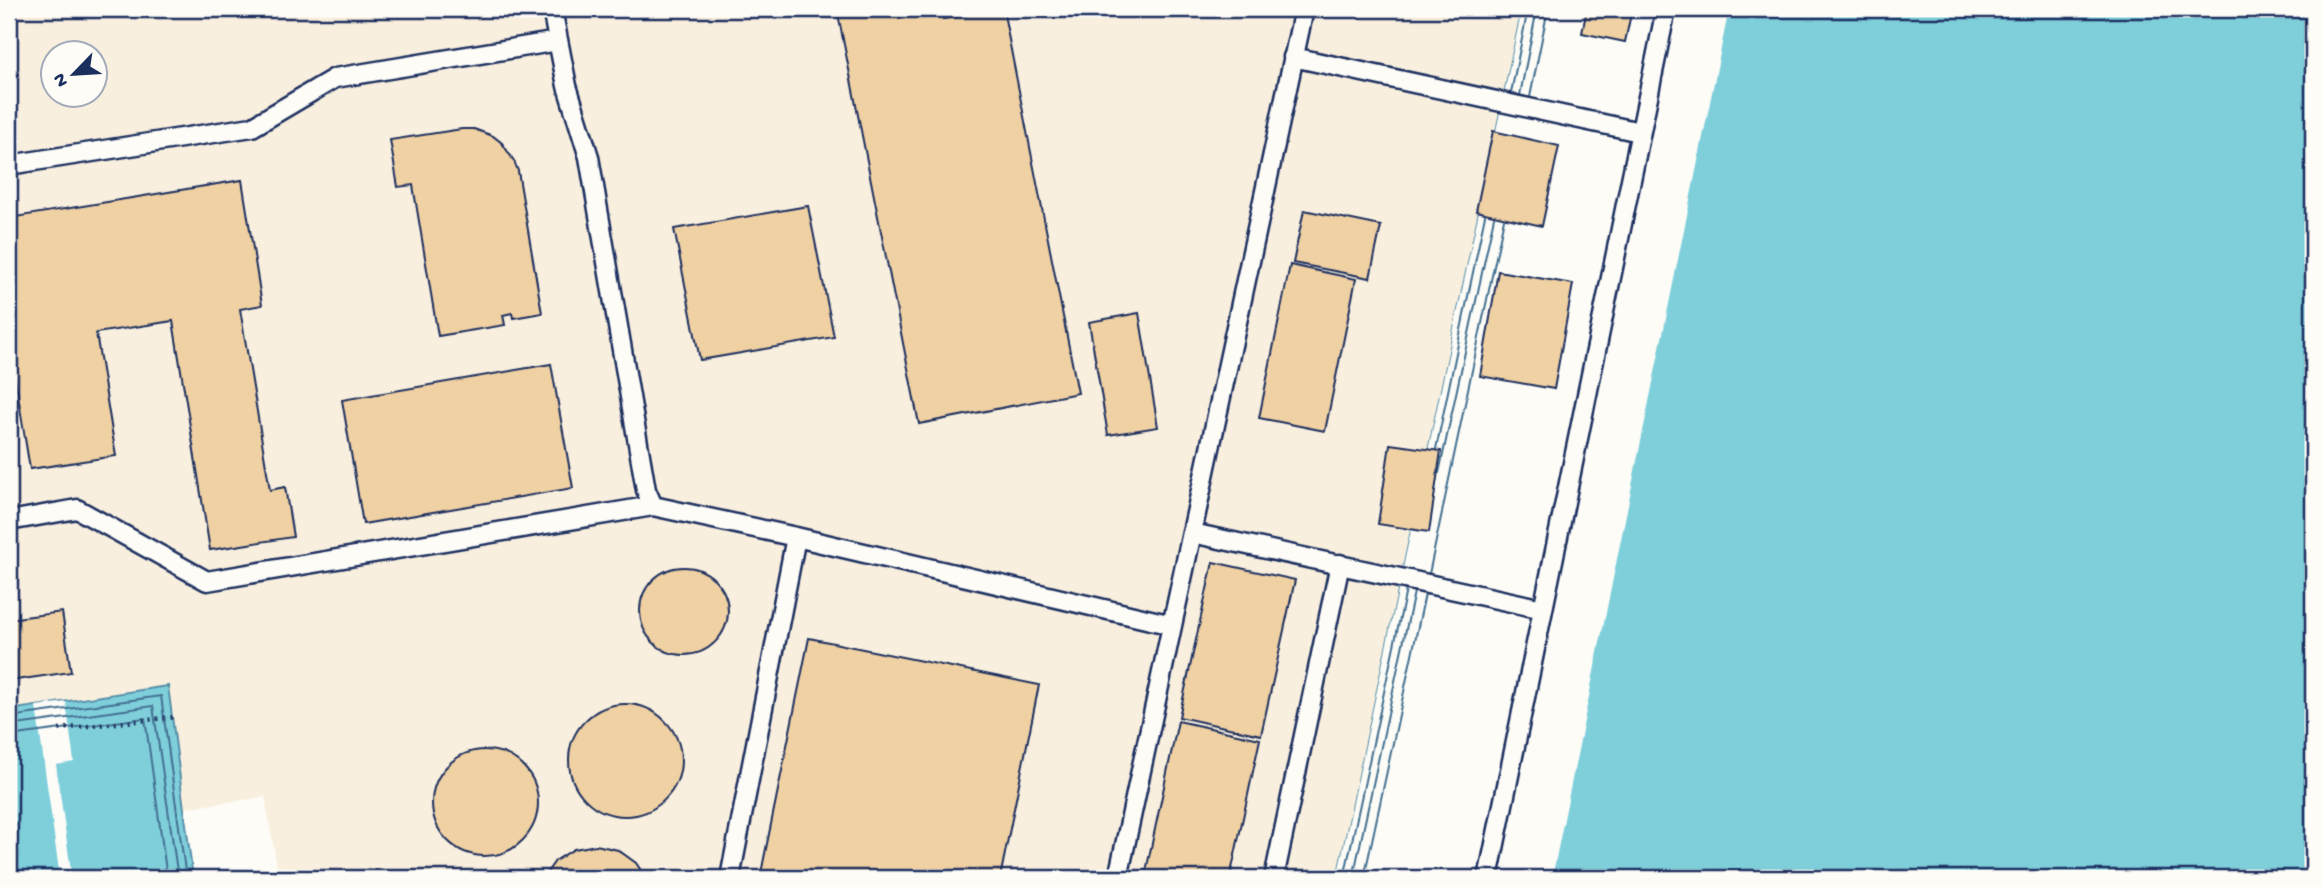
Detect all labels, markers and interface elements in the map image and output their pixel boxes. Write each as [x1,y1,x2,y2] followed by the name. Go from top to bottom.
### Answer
[38,38,108,108] north arrow
[49,69,75,90] text: N

